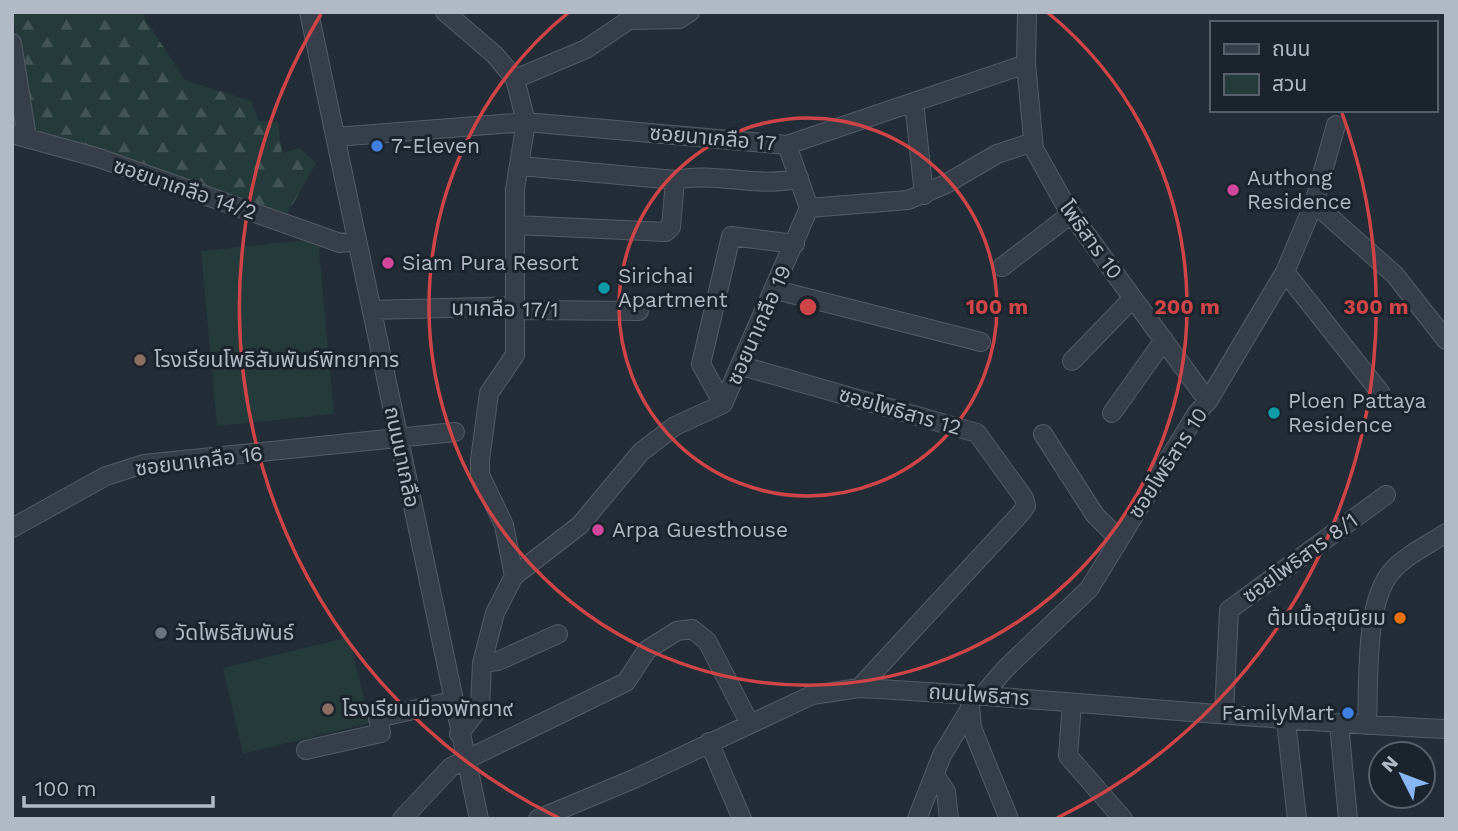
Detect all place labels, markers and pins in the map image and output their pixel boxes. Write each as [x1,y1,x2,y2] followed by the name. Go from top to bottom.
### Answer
[391,133,480,158] place label: 7-Eleven
[369,138,385,154] marker: 7-Eleven
[1247,165,1352,214] place label: Authong Residence
[1225,182,1241,198] marker: Authong Residence
[402,250,579,275] place label: Siam Pura Resort
[380,255,396,271] marker: Siam Pura Resort
[618,263,728,312] place label: Sirichai Apartment
[596,280,612,296] marker: Sirichai Apartment
[796,295,820,319] centre of rings
[154,347,399,372] place label: โรงเรียนโพธิสัมพันธ์พิทยาคาร
[132,352,148,368] marker: โรงเรียนโพธิสัมพันธ์พิทยาคาร
[1288,388,1426,437] place label: Ploen Pattaya Residence
[1266,405,1282,421] marker: Ploen Pattaya Residence
[612,517,788,542] place label: Arpa Guesthouse
[590,522,606,538] marker: Arpa Guesthouse
[1267,603,1386,631] place label: ต้มเนื้อสุขนิยม
[1392,610,1408,626] marker: ต้มเนื้อสุขนิยม
[175,620,295,645] place label: วัดโพธิสัมพันธ์
[153,625,169,641] marker: วัดโพธิสัมพันธ์
[342,696,513,721] place label: โรงเรียนเมืองพัทยา๙
[1222,700,1334,725] place label: FamilyMart
[320,701,336,717] marker: โรงเรียนเมืองพัทยา๙
[1340,705,1356,721] marker: FamilyMart

